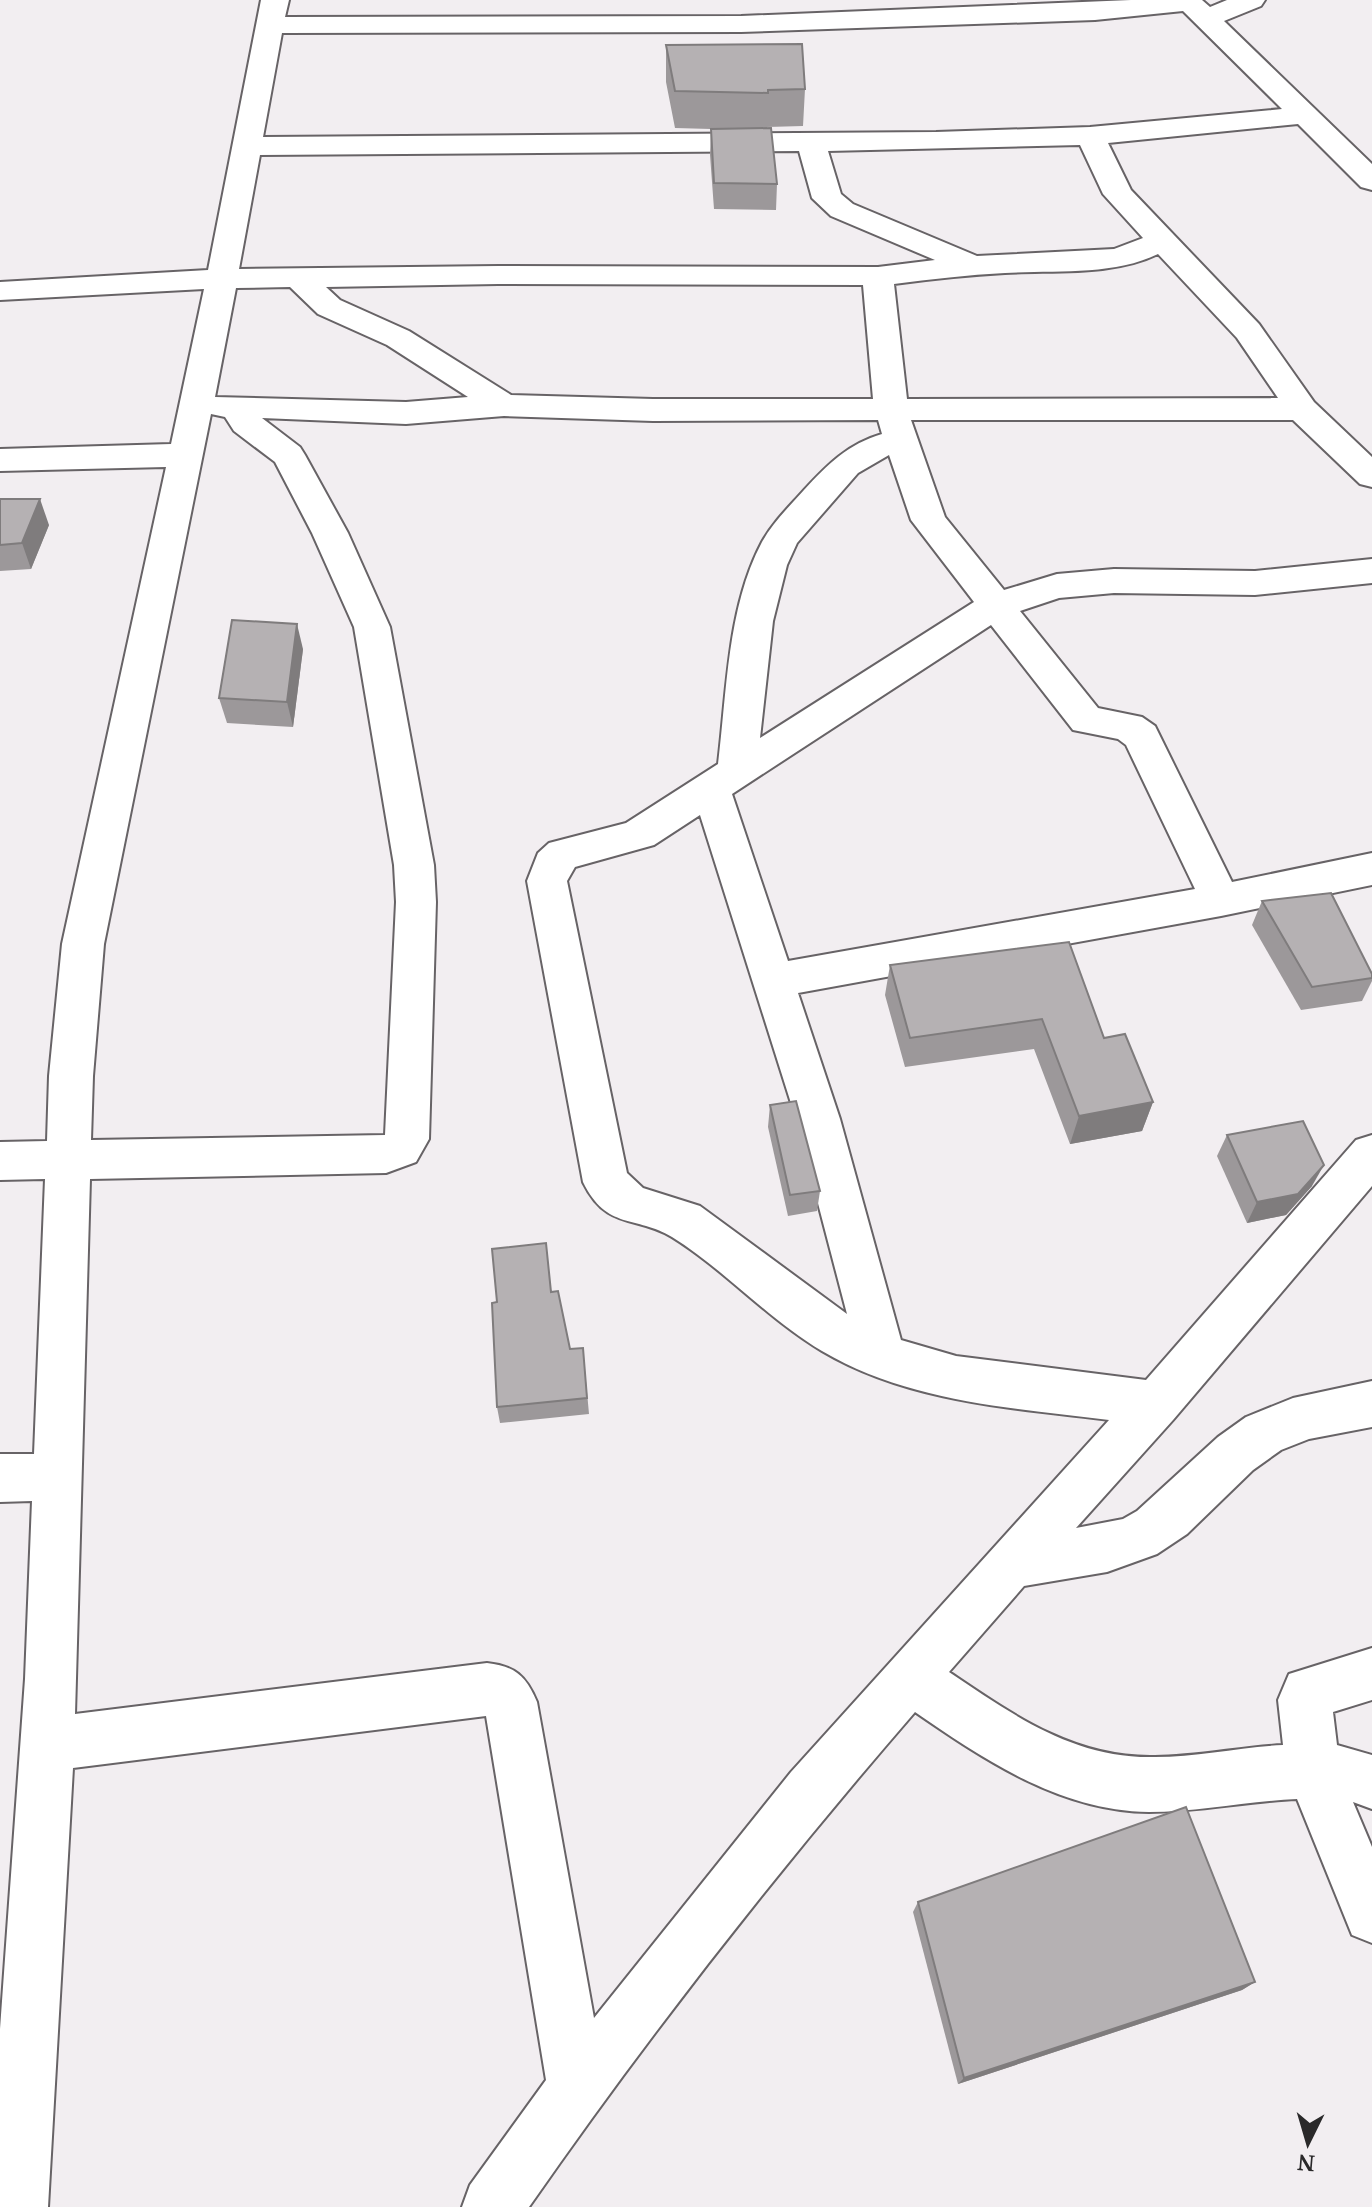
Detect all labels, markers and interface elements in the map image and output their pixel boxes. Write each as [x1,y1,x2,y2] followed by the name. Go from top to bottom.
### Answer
[1268,2103,1348,2183] north arrow
[1296,2148,1316,2180] text: N

